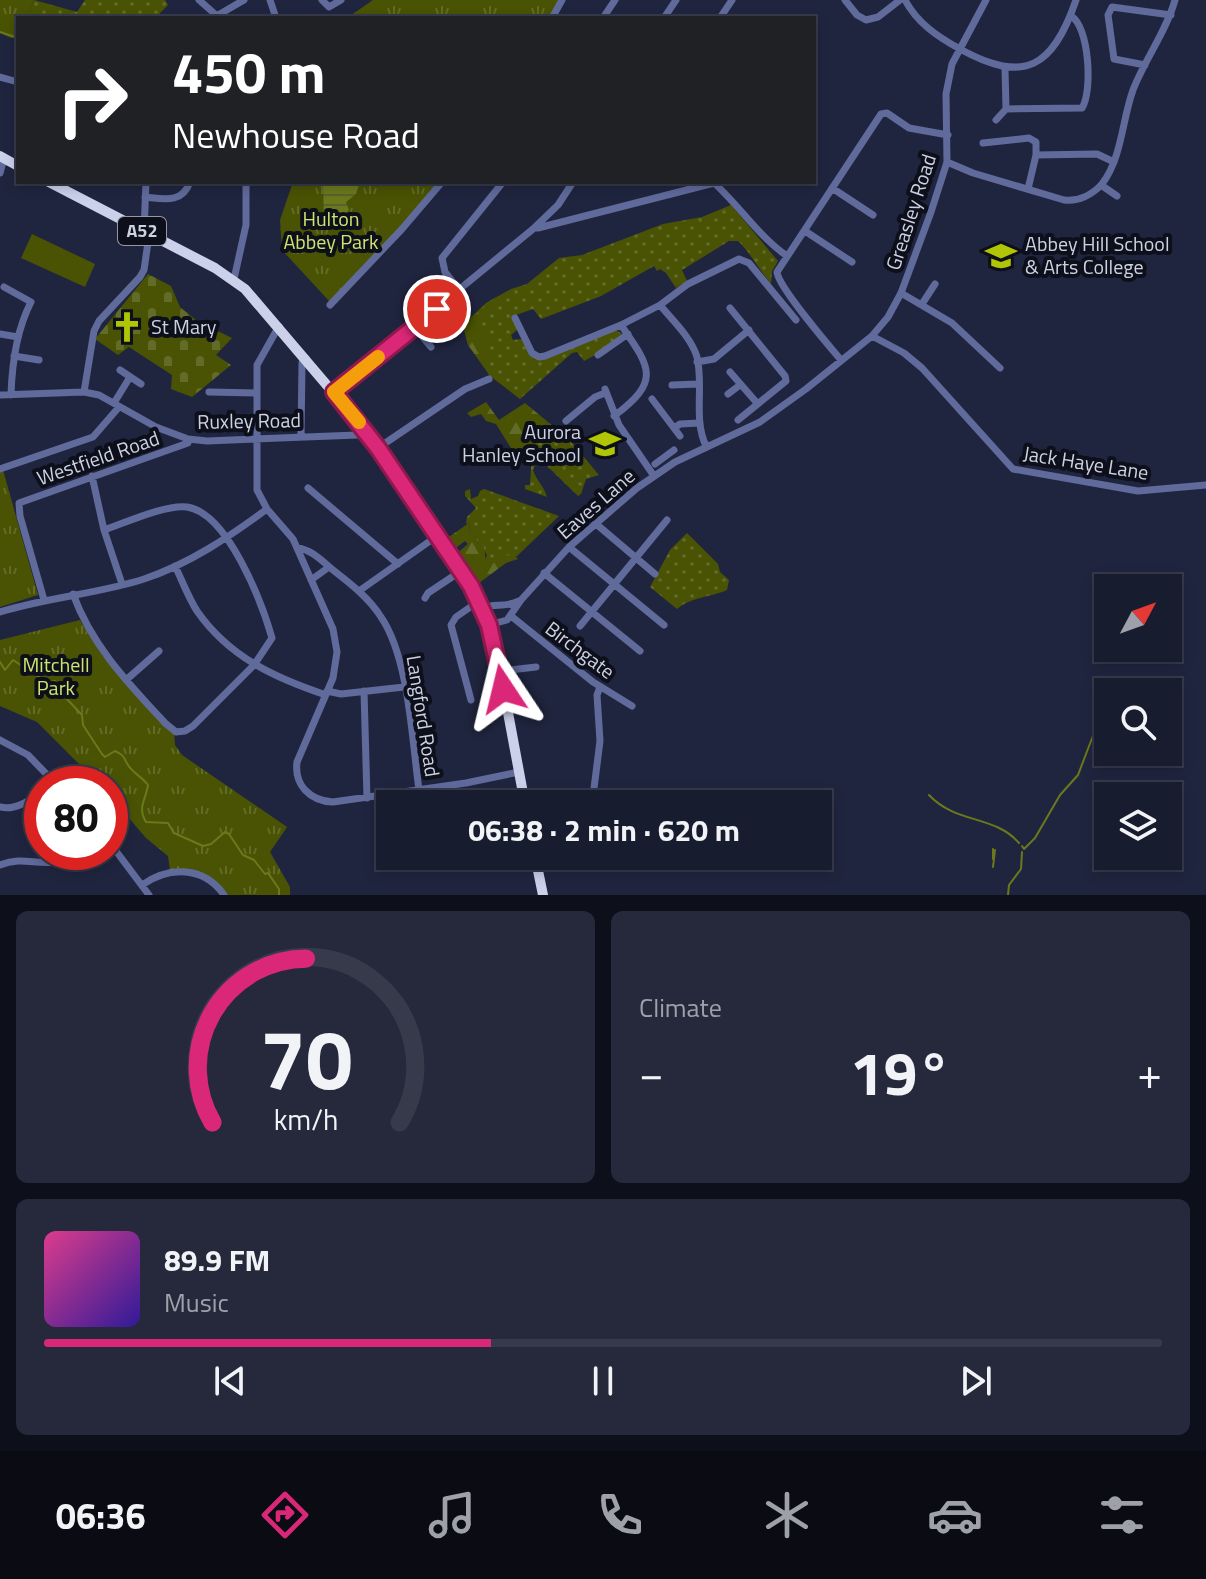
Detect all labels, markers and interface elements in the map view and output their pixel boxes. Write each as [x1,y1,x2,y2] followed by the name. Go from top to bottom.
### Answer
[172,30,325,115] text: 450 m
[40,48,144,152] icon: right
[172,107,420,162] text: Newhouse Road
[877,150,944,274] street label: Greasley Road
[283,203,379,257] park label: Hulton Abbey Park
[118,217,166,245] road number: A52
[1025,228,1170,282] place label: Abbey Hill School & Arts College
[984,239,1018,273] school or university icon: Abbey Hill School & Arts College
[403,275,471,343] pin
[415,287,459,331] icon: arrive
[110,310,144,344] church icon: St Mary
[151,311,217,342] place label: St Mary
[197,404,301,437] street label: Ruxley Road
[462,416,581,470] place label: Aurora Hanley School
[32,422,163,493] street label: Westfield Road
[588,427,622,461] school or university icon: Aurora Hanley School
[1021,437,1151,488] street label: Jack Haye Lane
[550,461,642,546] street label: Eaves Lane
[1094,574,1182,662] north arrow
[1094,574,1182,870] map controls
[539,613,622,686] street label: Birchgate
[461,647,545,731] position arrow
[23,649,90,703] park label: Mitchell Park
[399,653,448,779] street label: Langford Road
[1094,678,1182,766] button: search
[24,766,128,870] speed limit sign: 80
[1094,782,1182,870] button: layers
[468,807,740,853] text: 06:38 · 2 min · 620 m
[639,988,722,1027] text: Climate
[259,995,352,1121] text: 70
[850,1027,951,1118] text: 19°
[639,1039,664,1106] text: −
[1137,1039,1162,1106] text: +
[273,1098,338,1141] text: km/h
[164,1237,270,1283] text: 89.9 FM
[164,1283,229,1322] text: Music
[208,1359,252,1403] icon: previous
[581,1359,625,1403] icon: pause
[954,1359,998,1403] icon: next
[257,1487,313,1543] icon: directions
[424,1487,480,1543] icon: music
[592,1487,648,1543] icon: phone
[759,1487,815,1543] icon: climate
[927,1487,983,1543] icon: car
[1094,1487,1150,1543] icon: filters
[56,1488,146,1543] text: 06:36

